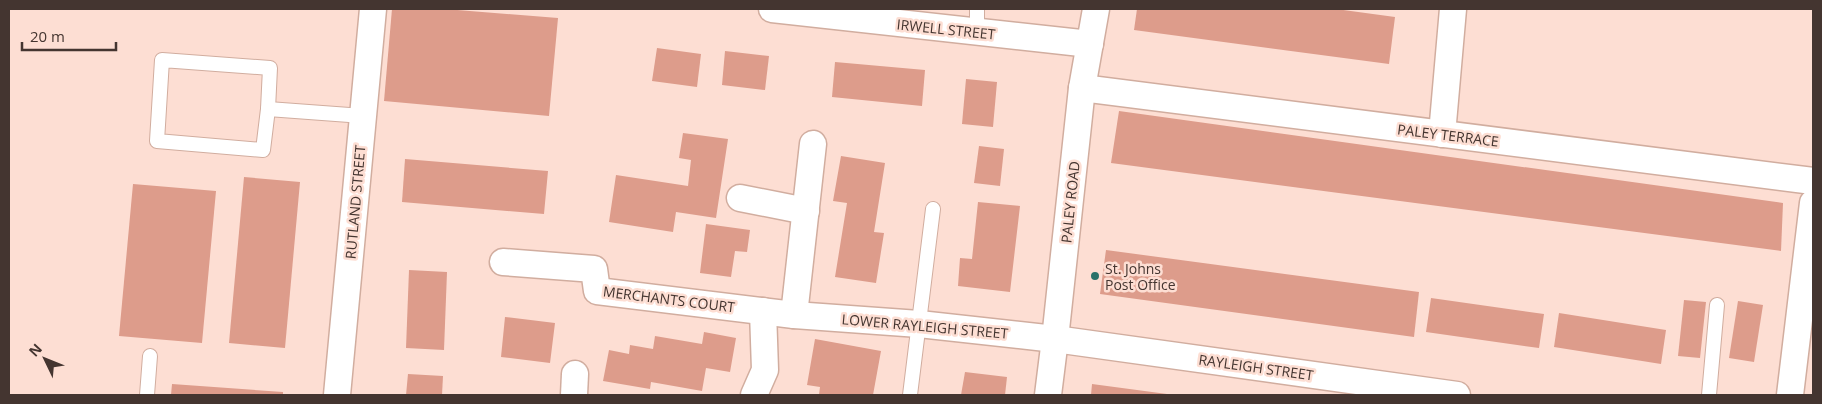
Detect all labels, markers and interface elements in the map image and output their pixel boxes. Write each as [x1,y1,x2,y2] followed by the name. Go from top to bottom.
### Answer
[896,14,996,44] street label: IRWELL STREET
[22,20,116,52] scale bar
[30,26,65,46] text: 20 m
[1396,119,1500,151] street label: PALEY TERRACE
[341,144,369,260] street label: RUTLAND STREET
[1056,160,1084,244] street label: PALEY ROAD
[1105,259,1176,294] place label: St. Johns Post Office
[1089,270,1101,282] marker: St. Johns Post Office
[602,281,736,317] street label: MERCHANTS COURT
[841,309,1009,343] street label: LOWER RAYLEIGH STREET
[20,334,70,384] north arrow
[24,339,46,360] text: N
[1197,350,1315,385] street label: RAYLEIGH STREET

